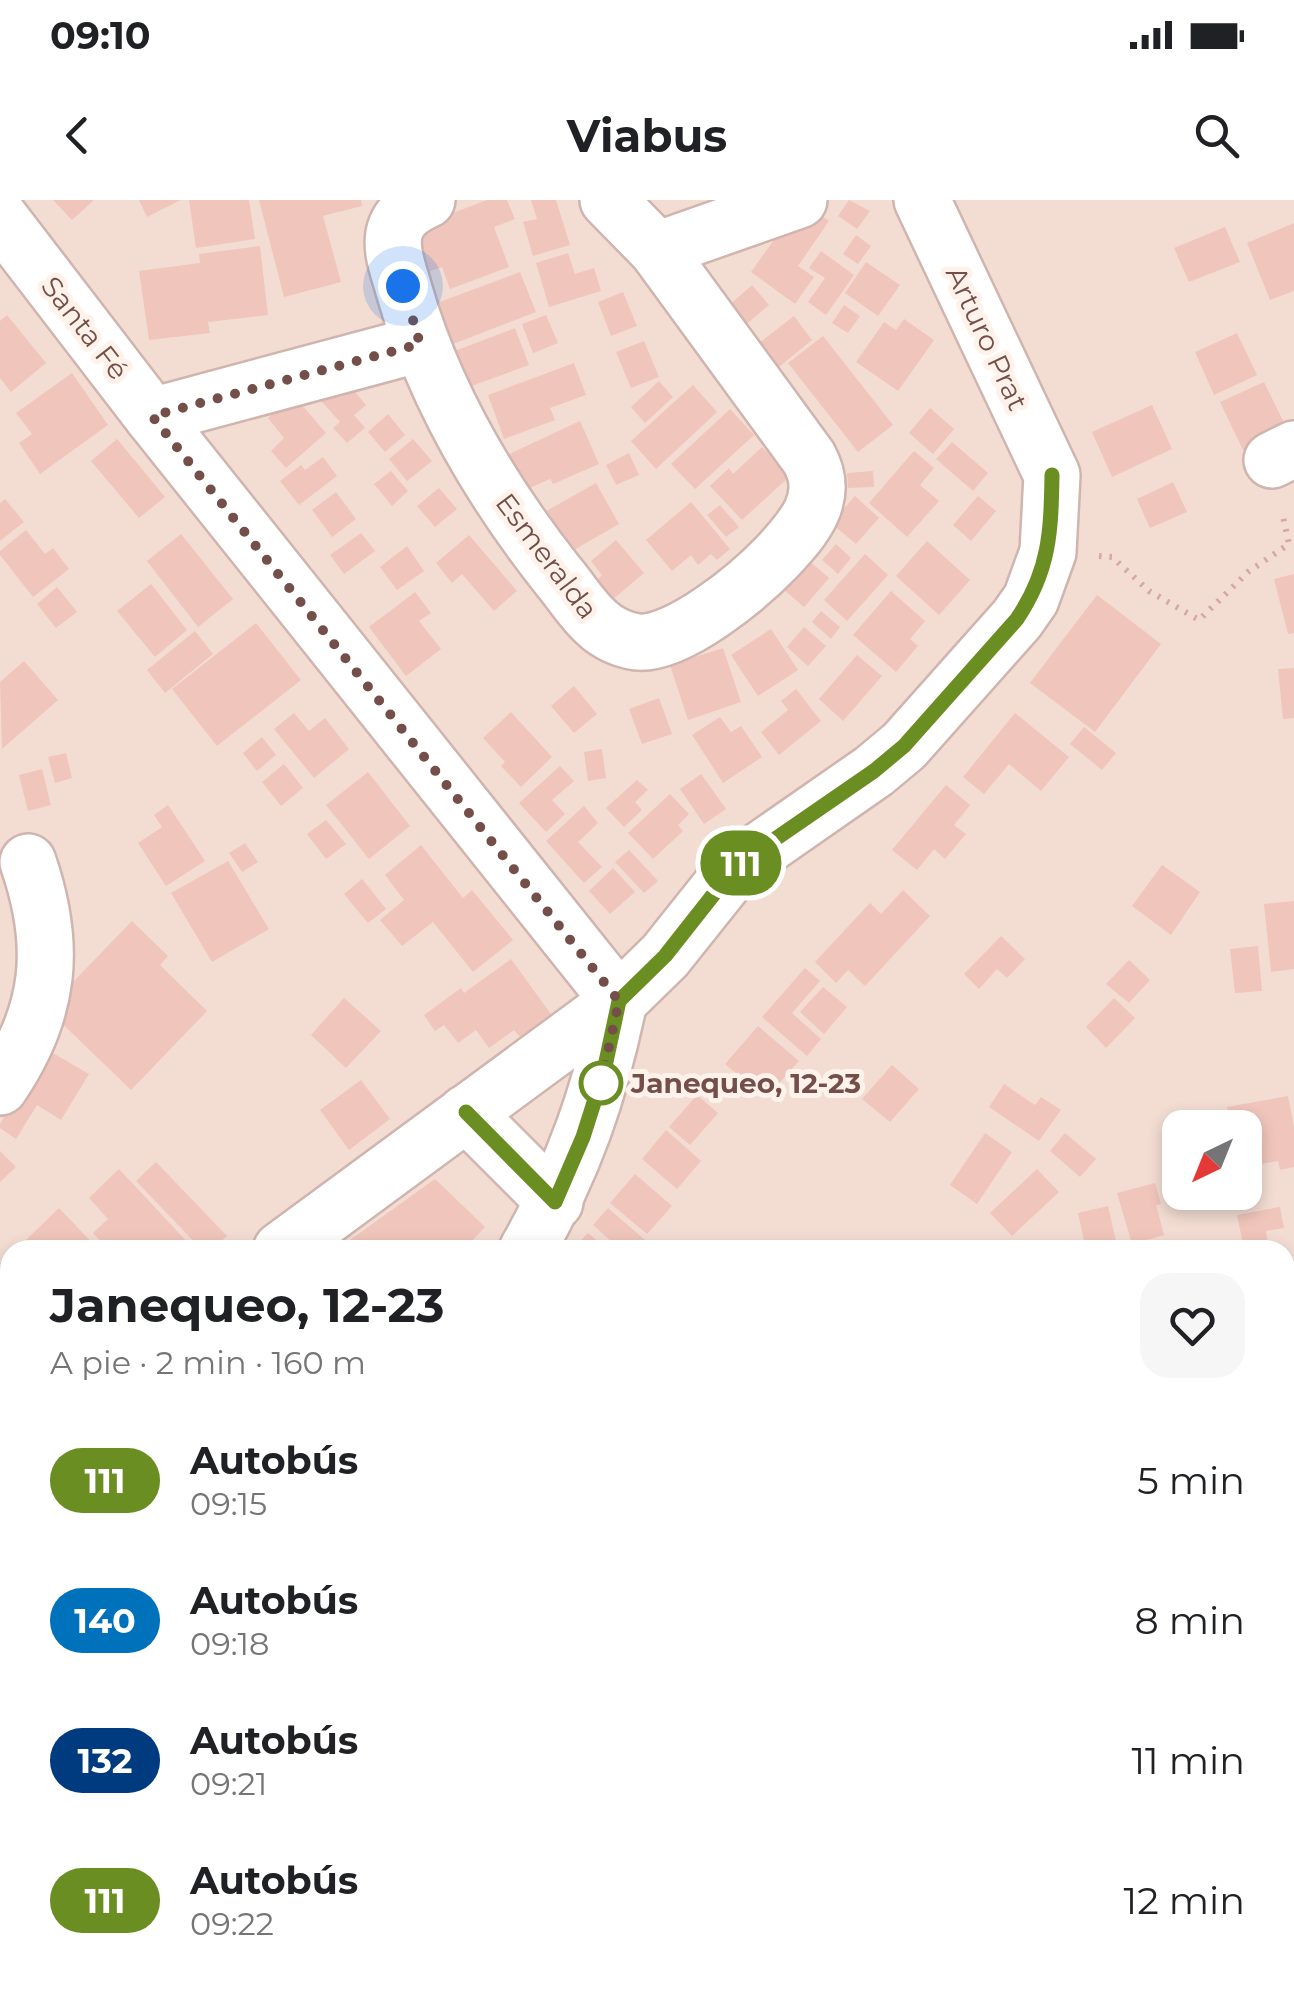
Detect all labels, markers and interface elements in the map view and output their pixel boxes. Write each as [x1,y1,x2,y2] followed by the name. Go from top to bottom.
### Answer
[50,12,151,59] text: 09:10
[50,108,105,163] icon: back
[567,108,727,163] text: Viabus
[1189,108,1244,163] icon: search
[378,261,428,311] your location
[939,261,1035,415] street label: Arturo Prat
[34,270,136,386] street label: Santa Fé
[489,486,605,626] street label: Esmeralda
[684,830,798,896] line badge: 111
[720,842,762,885] text: 111
[580,1062,622,1104] marker: Janequeo, 12-23
[630,1066,861,1100] place label: Janequeo, 12-23
[1162,1110,1262,1210] north arrow
[1162,1110,1262,1210] map controls
[1140,1273,1245,1378] button: heart
[50,1276,444,1334] text: Janequeo, 12-23
[50,1343,366,1382] text: A pie · 2 min · 160 m
[190,1437,358,1484] text: Autobús
[1137,1457,1245,1504] text: 5 min
[84,1459,126,1502] text: 111
[190,1484,267,1523] text: 09:15
[190,1577,358,1624] text: Autobús
[1135,1597,1245,1644] text: 8 min
[74,1599,136,1642] text: 140
[190,1624,269,1663] text: 09:18
[190,1717,358,1764] text: Autobús
[1131,1737,1245,1784] text: 11 min
[78,1739,132,1782] text: 132
[190,1764,267,1803] text: 09:21
[190,1857,358,1904] text: Autobús
[1124,1877,1245,1924] text: 12 min
[84,1879,126,1922] text: 111
[190,1904,274,1943] text: 09:22

